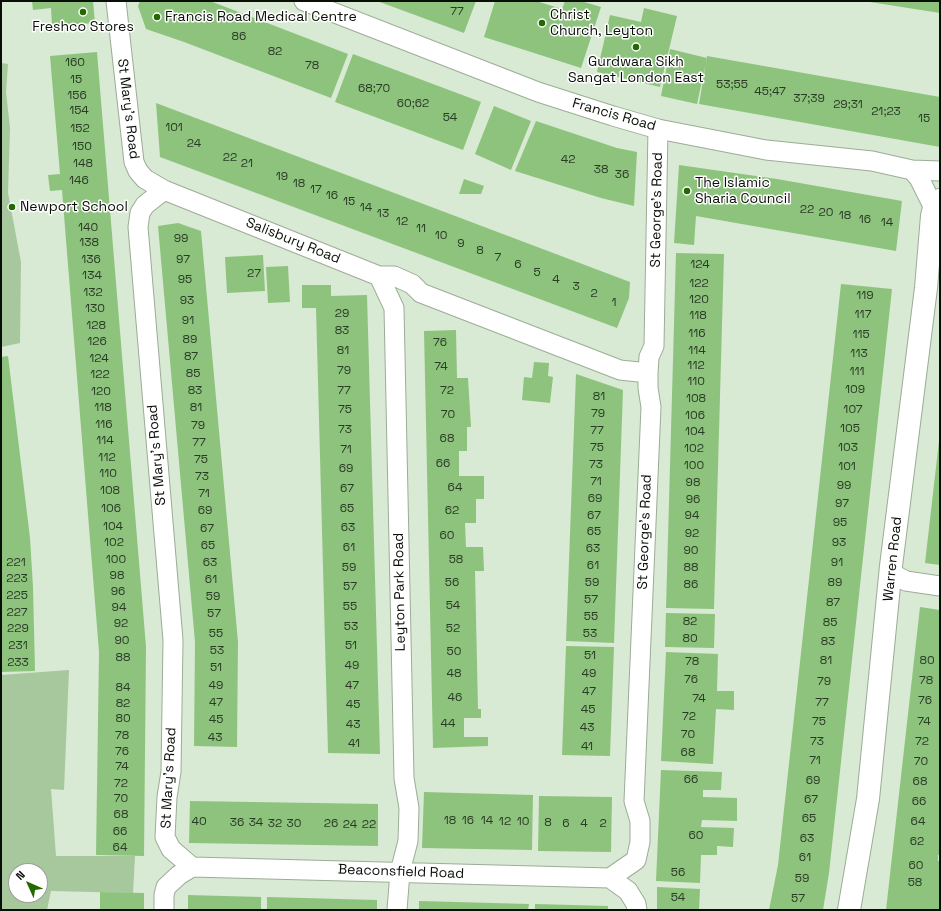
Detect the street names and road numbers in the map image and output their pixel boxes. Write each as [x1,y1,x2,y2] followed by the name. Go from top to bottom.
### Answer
[113,58,143,160] street label: St Mary's Road
[570,95,658,135] street label: Francis Road
[648,152,666,268] street label: St George's Road
[243,214,343,268] street label: Salisbury Road
[144,404,170,506] street label: St Mary's Road
[635,474,655,590] street label: St George's Road
[880,516,906,602] street label: Warren Road
[391,533,409,651] street label: Leyton Park Road
[158,727,180,829] street label: St Mary's Road
[338,861,464,883] street label: Beaconsfield Road

